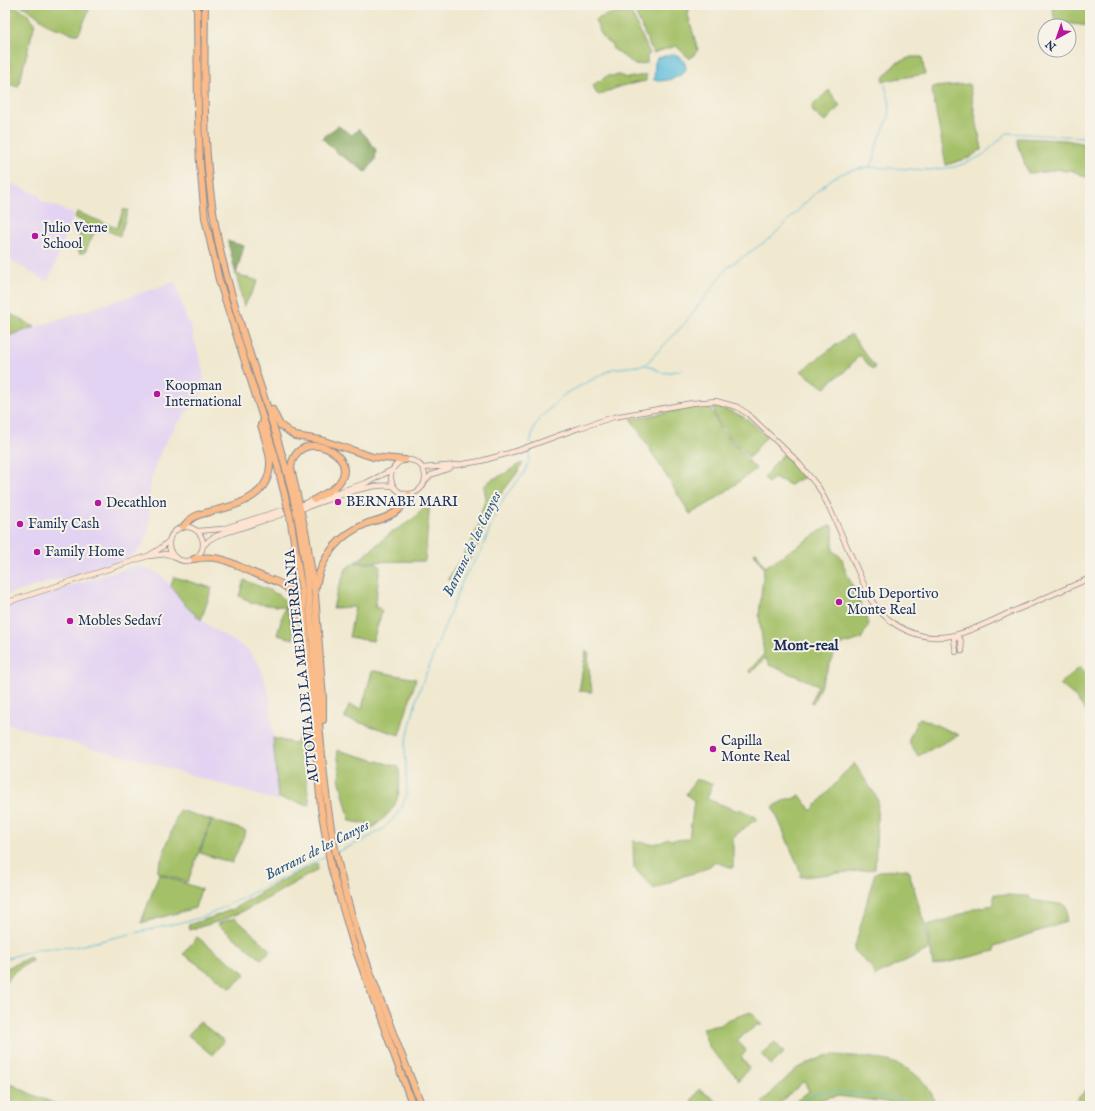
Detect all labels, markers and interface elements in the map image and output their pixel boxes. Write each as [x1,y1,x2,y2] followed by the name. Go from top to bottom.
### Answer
[1037,18,1077,58] north arrow
[1043,36,1060,54] text: N
[41,219,108,253] place label: Julio Verne School
[30,231,40,241] marker: Julio Verne School
[165,377,242,411] place label: Koopman International
[152,389,162,399] marker: Koopman International
[438,488,506,600] water label: Barranc de les Canyes
[346,493,458,511] place label: BERNABE MARI
[106,494,167,512] place label: Decathlon
[333,497,343,507] marker: BERNABE MARI
[93,498,103,508] marker: Decathlon
[28,515,100,533] place label: Family Cash
[15,519,25,529] marker: Family Cash
[45,543,125,561] place label: Family Home
[32,547,42,557] marker: Family Home
[280,548,323,785] street label: AUTOVIA DE LA MEDITERRÀNIA
[847,585,939,619] place label: Club Deportivo Monte Real
[834,597,844,607] marker: Club Deportivo Monte Real
[78,612,162,630] place label: Mobles Sedaví
[65,616,75,626] marker: Mobles Sedaví
[773,636,839,655] district label: Mont-real
[721,732,790,766] place label: Capilla Monte Real
[708,744,718,754] marker: Capilla Monte Real
[262,815,373,884] water label: Barranc de les Canyes

